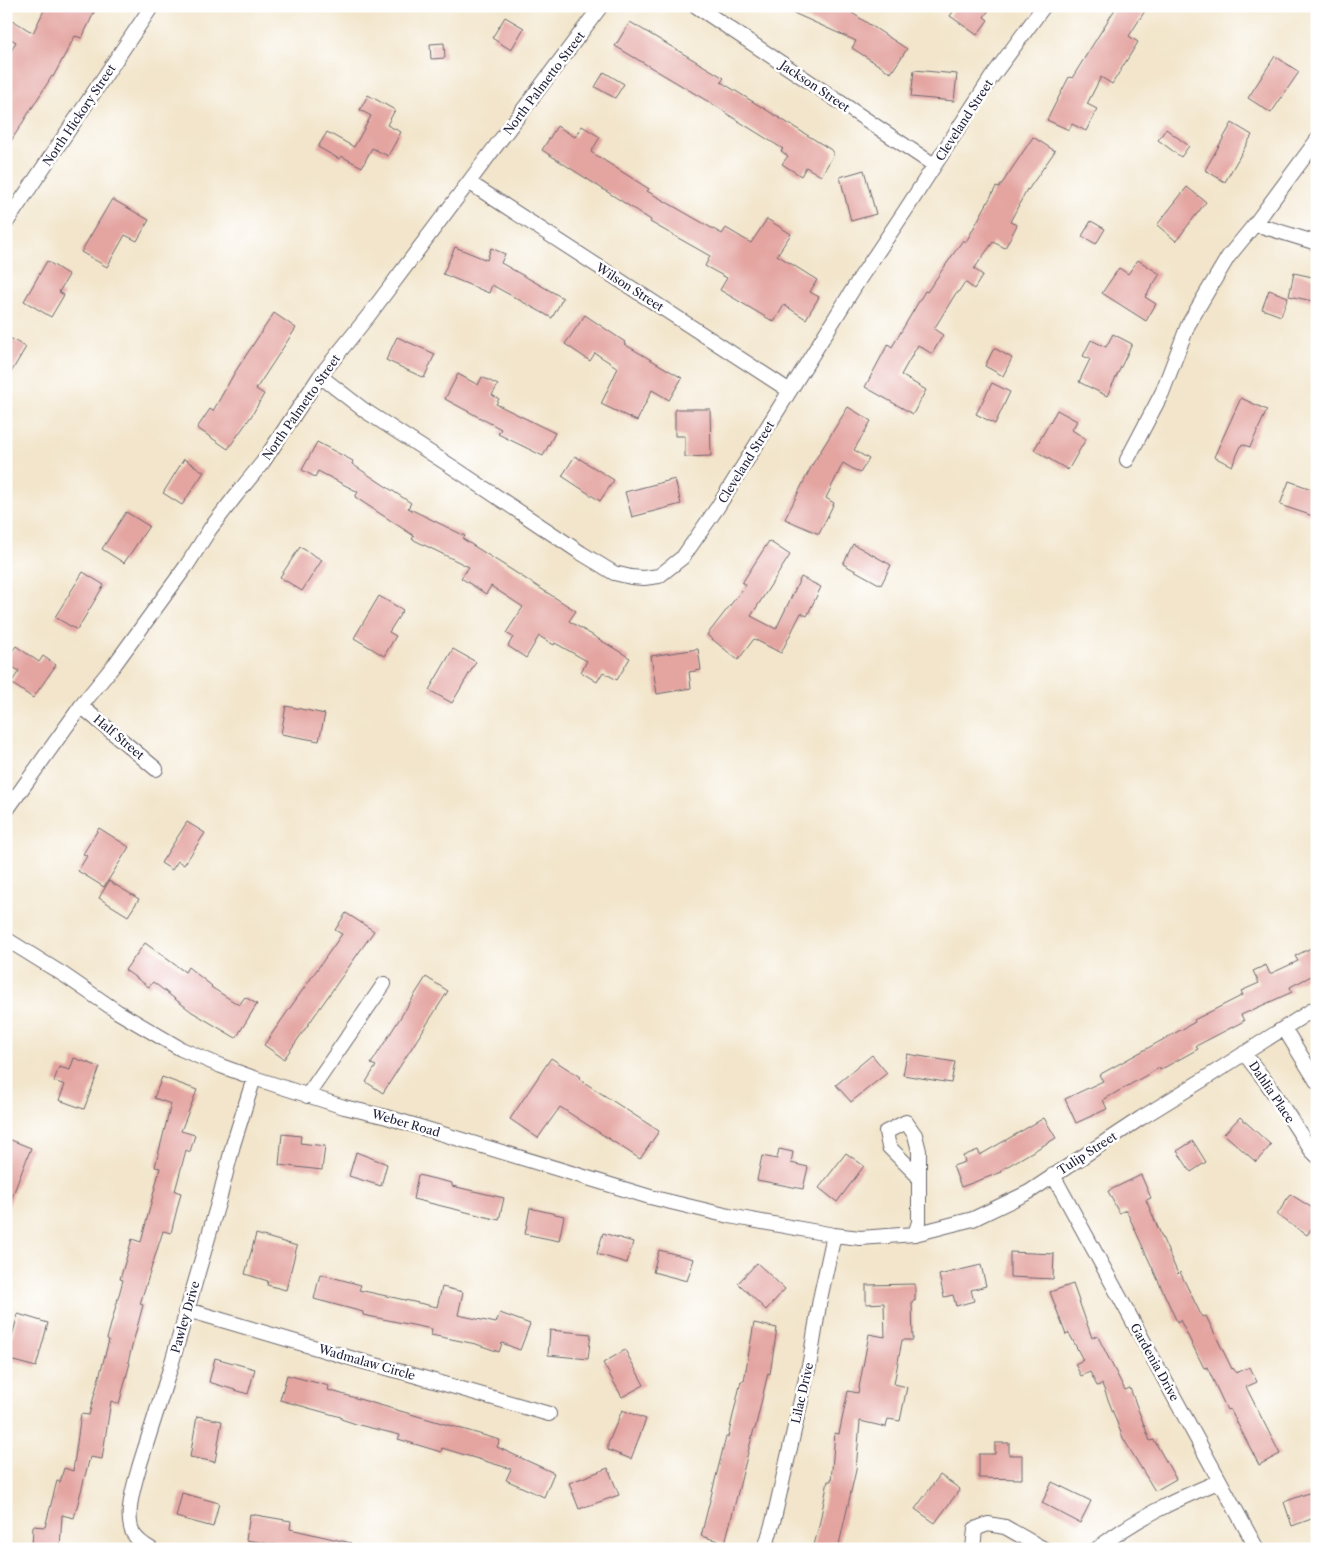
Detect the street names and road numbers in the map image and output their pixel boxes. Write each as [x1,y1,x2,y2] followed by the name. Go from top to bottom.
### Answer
[500,28,588,138] street label: North Palmetto Street
[776,56,853,115] street label: Jackson Street
[39,61,119,169] street label: North Hickory Street
[932,76,996,164] street label: Cleveland Street
[593,259,667,315] street label: Wilson Street
[259,351,344,463] street label: North Palmetto Street
[715,417,778,506] street label: Cleveland Street
[91,711,148,763] street label: Half Street
[1246,1058,1298,1126] street label: Dahlia Place
[369,1106,443,1140] street label: Weber Road
[1054,1128,1120,1178] street label: Tulip Street
[168,1279,203,1355] street label: Pawley Drive
[1127,1320,1183,1404] street label: Gardenia Drive
[316,1341,417,1383] street label: Wadmalaw Circle
[788,1361,816,1425] street label: Lilac Drive

